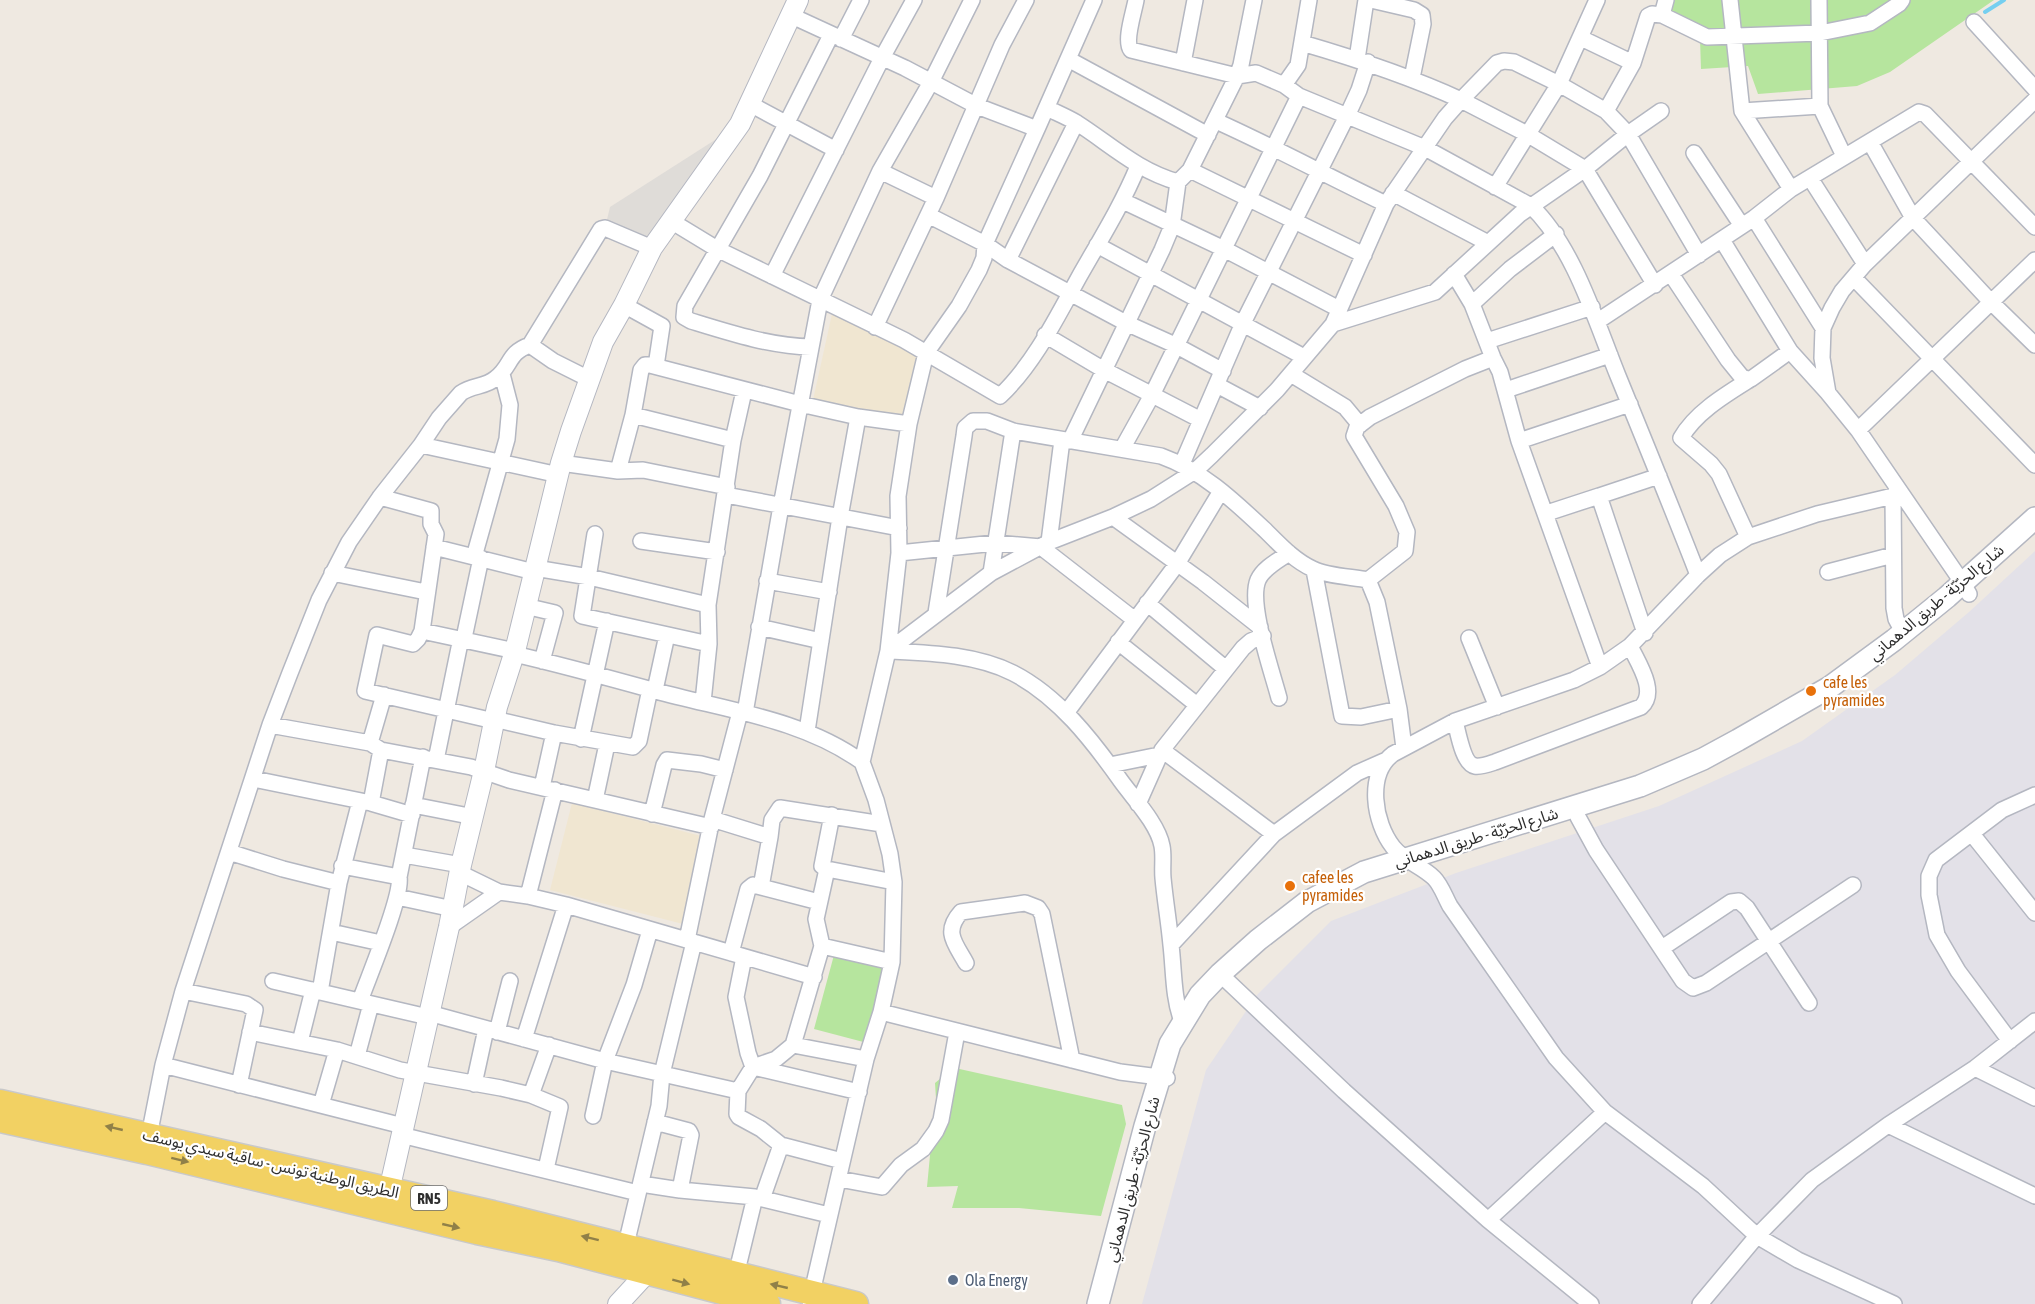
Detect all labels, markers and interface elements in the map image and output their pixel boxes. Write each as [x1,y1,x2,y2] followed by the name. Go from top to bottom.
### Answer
[1865,540,2010,667] street label: شارع الحرّيّة - طريق الدهماني
[1823,673,1885,710] place label: cafe les pyramides
[1804,684,1818,698] marker: cafe les pyramides
[1392,803,1561,874] street label: شارع الحرّيّة - طريق الدهماني
[1302,868,1364,905] place label: cafee les pyramides
[1283,879,1297,893] marker: cafee les pyramides
[1101,1094,1167,1265] street label: شارع الحرّيّة - طريق الدهماني
[104,1122,123,1132] one-way arrow
[140,1125,401,1205] street label: الطريق الوطنية تونس - ساقية سيدي يوسف
[171,1156,189,1166] one-way arrow
[411,1186,447,1210] road number: RN5
[442,1221,460,1231] one-way arrow
[581,1232,599,1242] one-way arrow
[965,1271,1028,1290] place label: Ola Energy
[946,1273,960,1287] marker: Ola Energy
[672,1278,690,1288] one-way arrow
[770,1280,788,1290] one-way arrow

